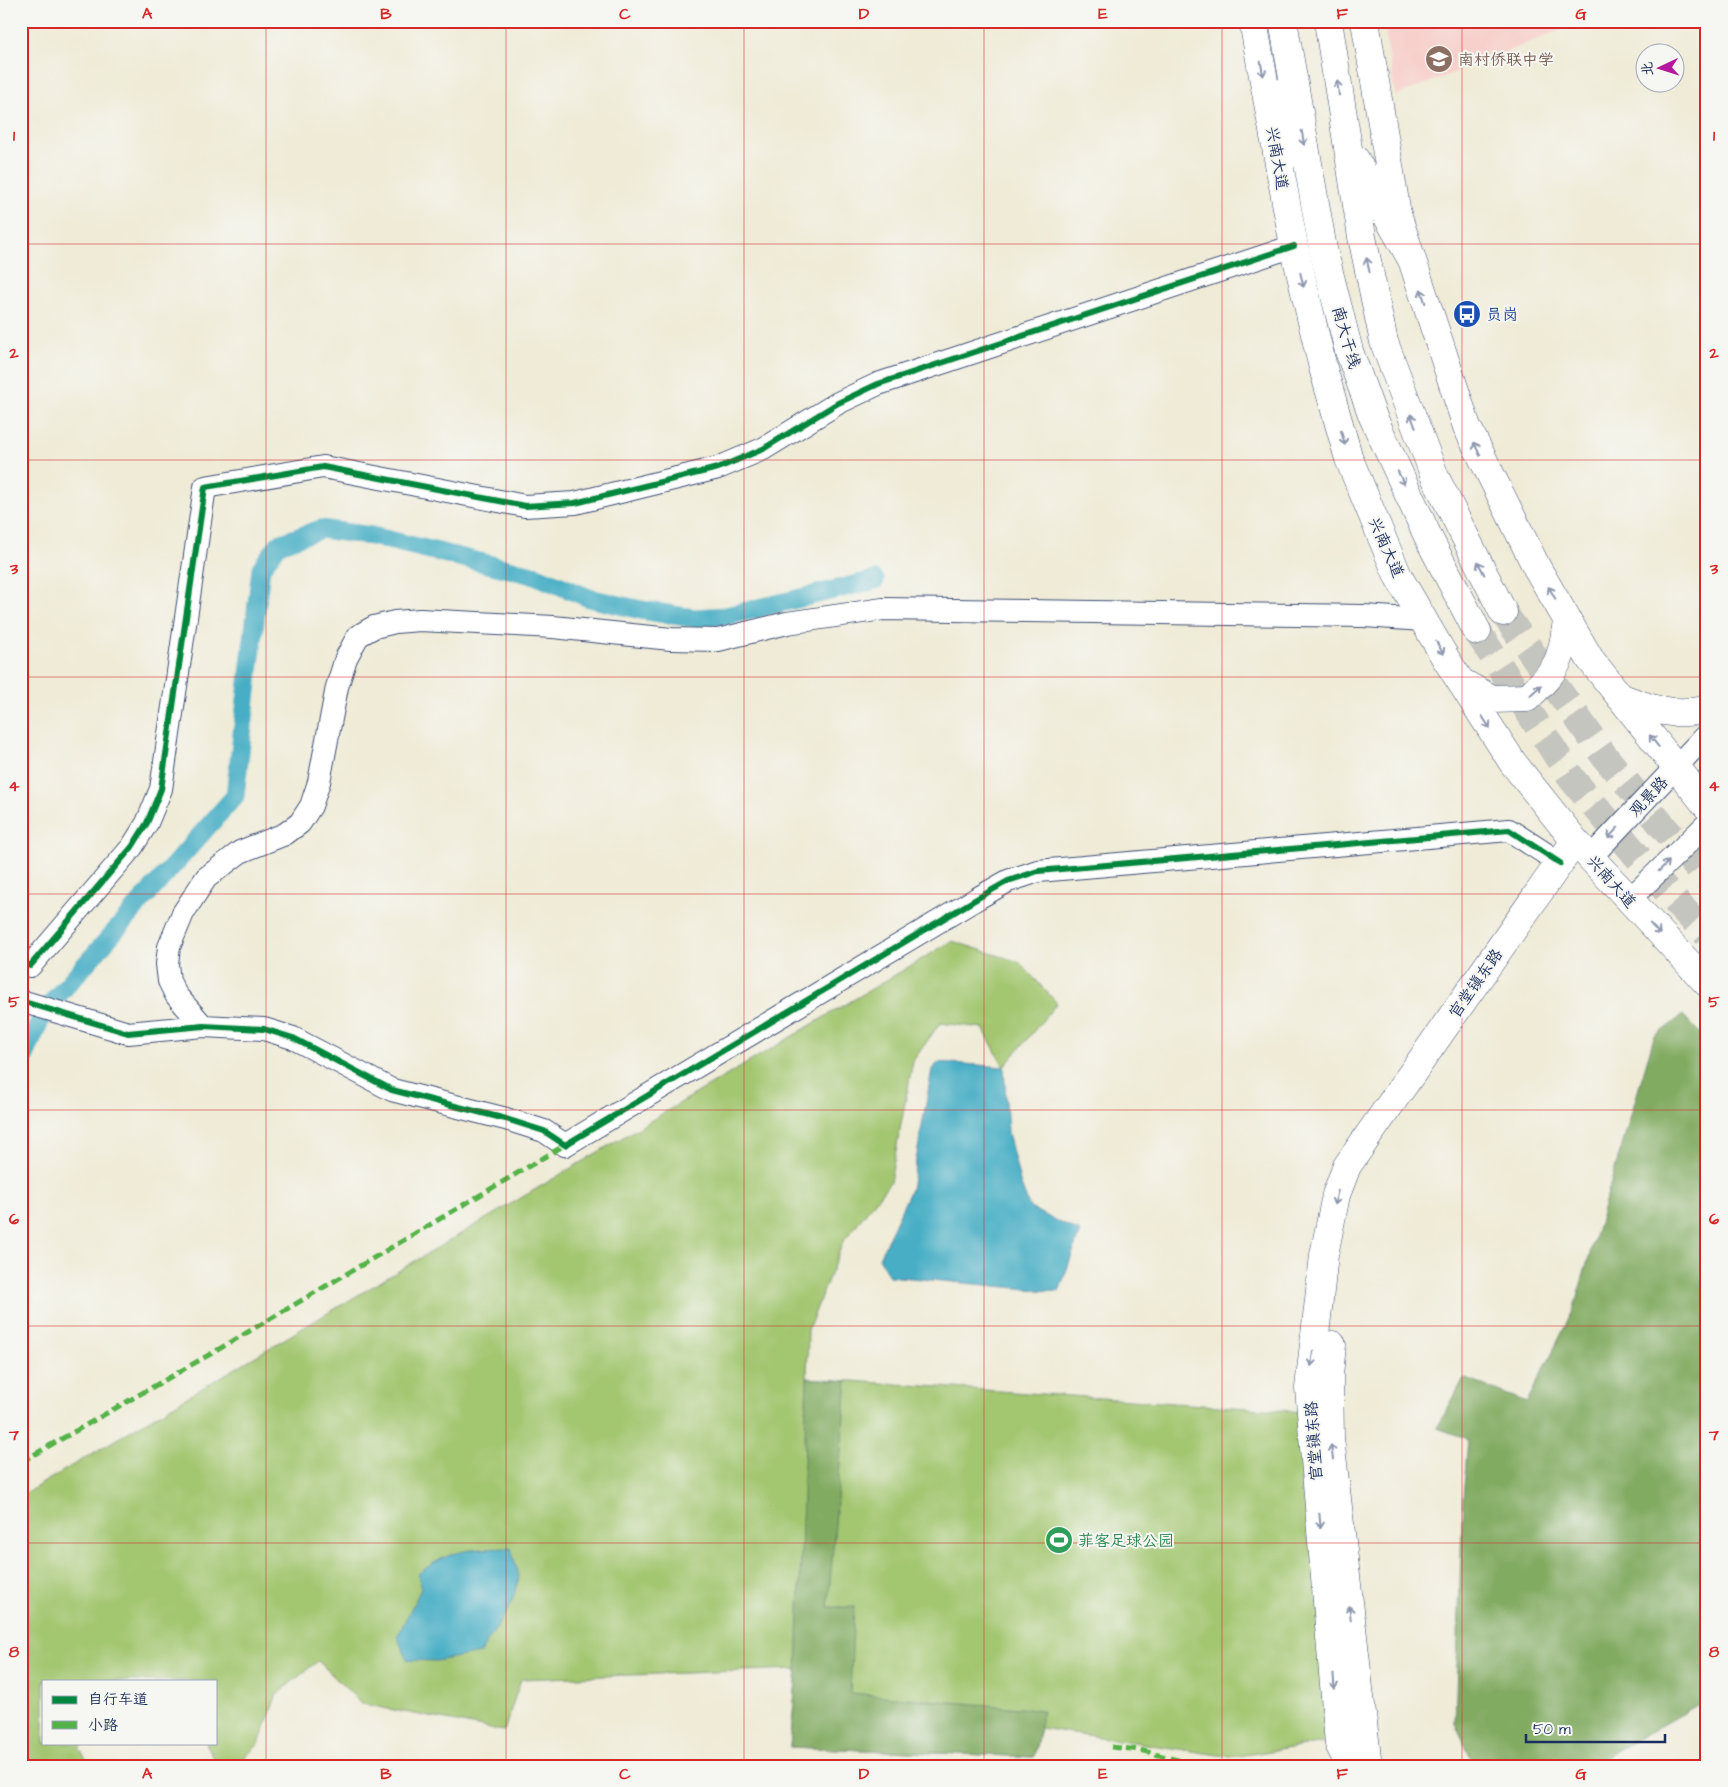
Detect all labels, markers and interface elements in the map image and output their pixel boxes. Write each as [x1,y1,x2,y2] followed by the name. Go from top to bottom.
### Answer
[142,3,153,25] text: A
[380,3,392,25] text: B
[619,3,631,25] text: C
[859,3,870,25] text: D
[1098,3,1108,25] text: E
[1336,3,1348,25] text: F
[1575,3,1587,25] text: G
[1636,42,1686,92] north arrow
[1424,44,1454,74] school or university icon: 南村侨联中学
[1458,49,1554,71] place label: 南村侨联中学
[1257,61,1267,77] one-way arrow
[1638,61,1658,77] text: 北
[1333,80,1343,96] one-way arrow
[13,125,16,147] text: 1
[1261,125,1293,192] street label: 兴南大道
[1713,125,1716,147] text: 1
[1299,130,1309,146] one-way arrow
[1363,258,1372,274] one-way arrow
[1298,272,1307,288] one-way arrow
[1418,288,1428,304] one-way arrow
[1452,299,1482,329] bus stop icon: 员岗
[1327,303,1365,371] street label: 南大干线
[1486,304,1518,326] place label: 员岗
[8,342,19,364] text: 2
[1708,342,1719,364] text: 2
[1408,413,1417,429] one-way arrow
[1339,429,1348,445] one-way arrow
[1472,442,1482,457] one-way arrow
[1397,470,1406,485] one-way arrow
[1363,514,1409,581] street label: 兴南大道
[9,558,19,580] text: 3
[1709,558,1719,580] text: 3
[1476,561,1486,576] one-way arrow
[1546,587,1556,601] one-way arrow
[1435,641,1445,655] one-way arrow
[1529,684,1542,696] one-way arrow
[1481,715,1491,729] one-way arrow
[1649,734,1659,748] one-way arrow
[1624,772,1673,822] street label: 观景路
[9,775,20,797] text: 4
[1709,775,1720,797] text: 4
[1607,827,1619,839] one-way arrow
[1582,851,1641,913] street label: 兴南大道
[1658,860,1670,872] one-way arrow
[1649,923,1661,935] one-way arrow
[1444,944,1508,1023] street label: 官堂镇东路
[8,991,20,1013] text: 5
[1708,991,1720,1013] text: 5
[1331,1190,1340,1206] one-way arrow
[9,1208,19,1230] text: 6
[1709,1208,1719,1230] text: 6
[1307,1350,1317,1366] one-way arrow
[1300,1400,1328,1482] street label: 官堂镇东路
[8,1424,19,1446] text: 7
[1708,1424,1719,1446] text: 7
[1326,1444,1336,1460] one-way arrow
[1315,1512,1325,1528] one-way arrow
[1044,1525,1074,1555] sports icon: 菲客足球公园
[1078,1530,1174,1552] place label: 菲客足球公园
[1345,1605,1355,1621] one-way arrow
[9,1641,20,1663] text: 8
[1709,1641,1720,1663] text: 8
[1330,1674,1339,1690] one-way arrow
[42,1680,218,1744] legend
[88,1689,148,1710] text: 自行车道
[1526,1712,1664,1744] scale bar
[88,1715,118,1736] text: 小路
[1533,1719,1571,1740] text: 50 m
[142,1763,153,1785] text: A
[380,1763,392,1785] text: B
[619,1763,631,1785] text: C
[859,1763,870,1785] text: D
[1098,1763,1108,1785] text: E
[1336,1763,1348,1785] text: F
[1575,1763,1587,1785] text: G

